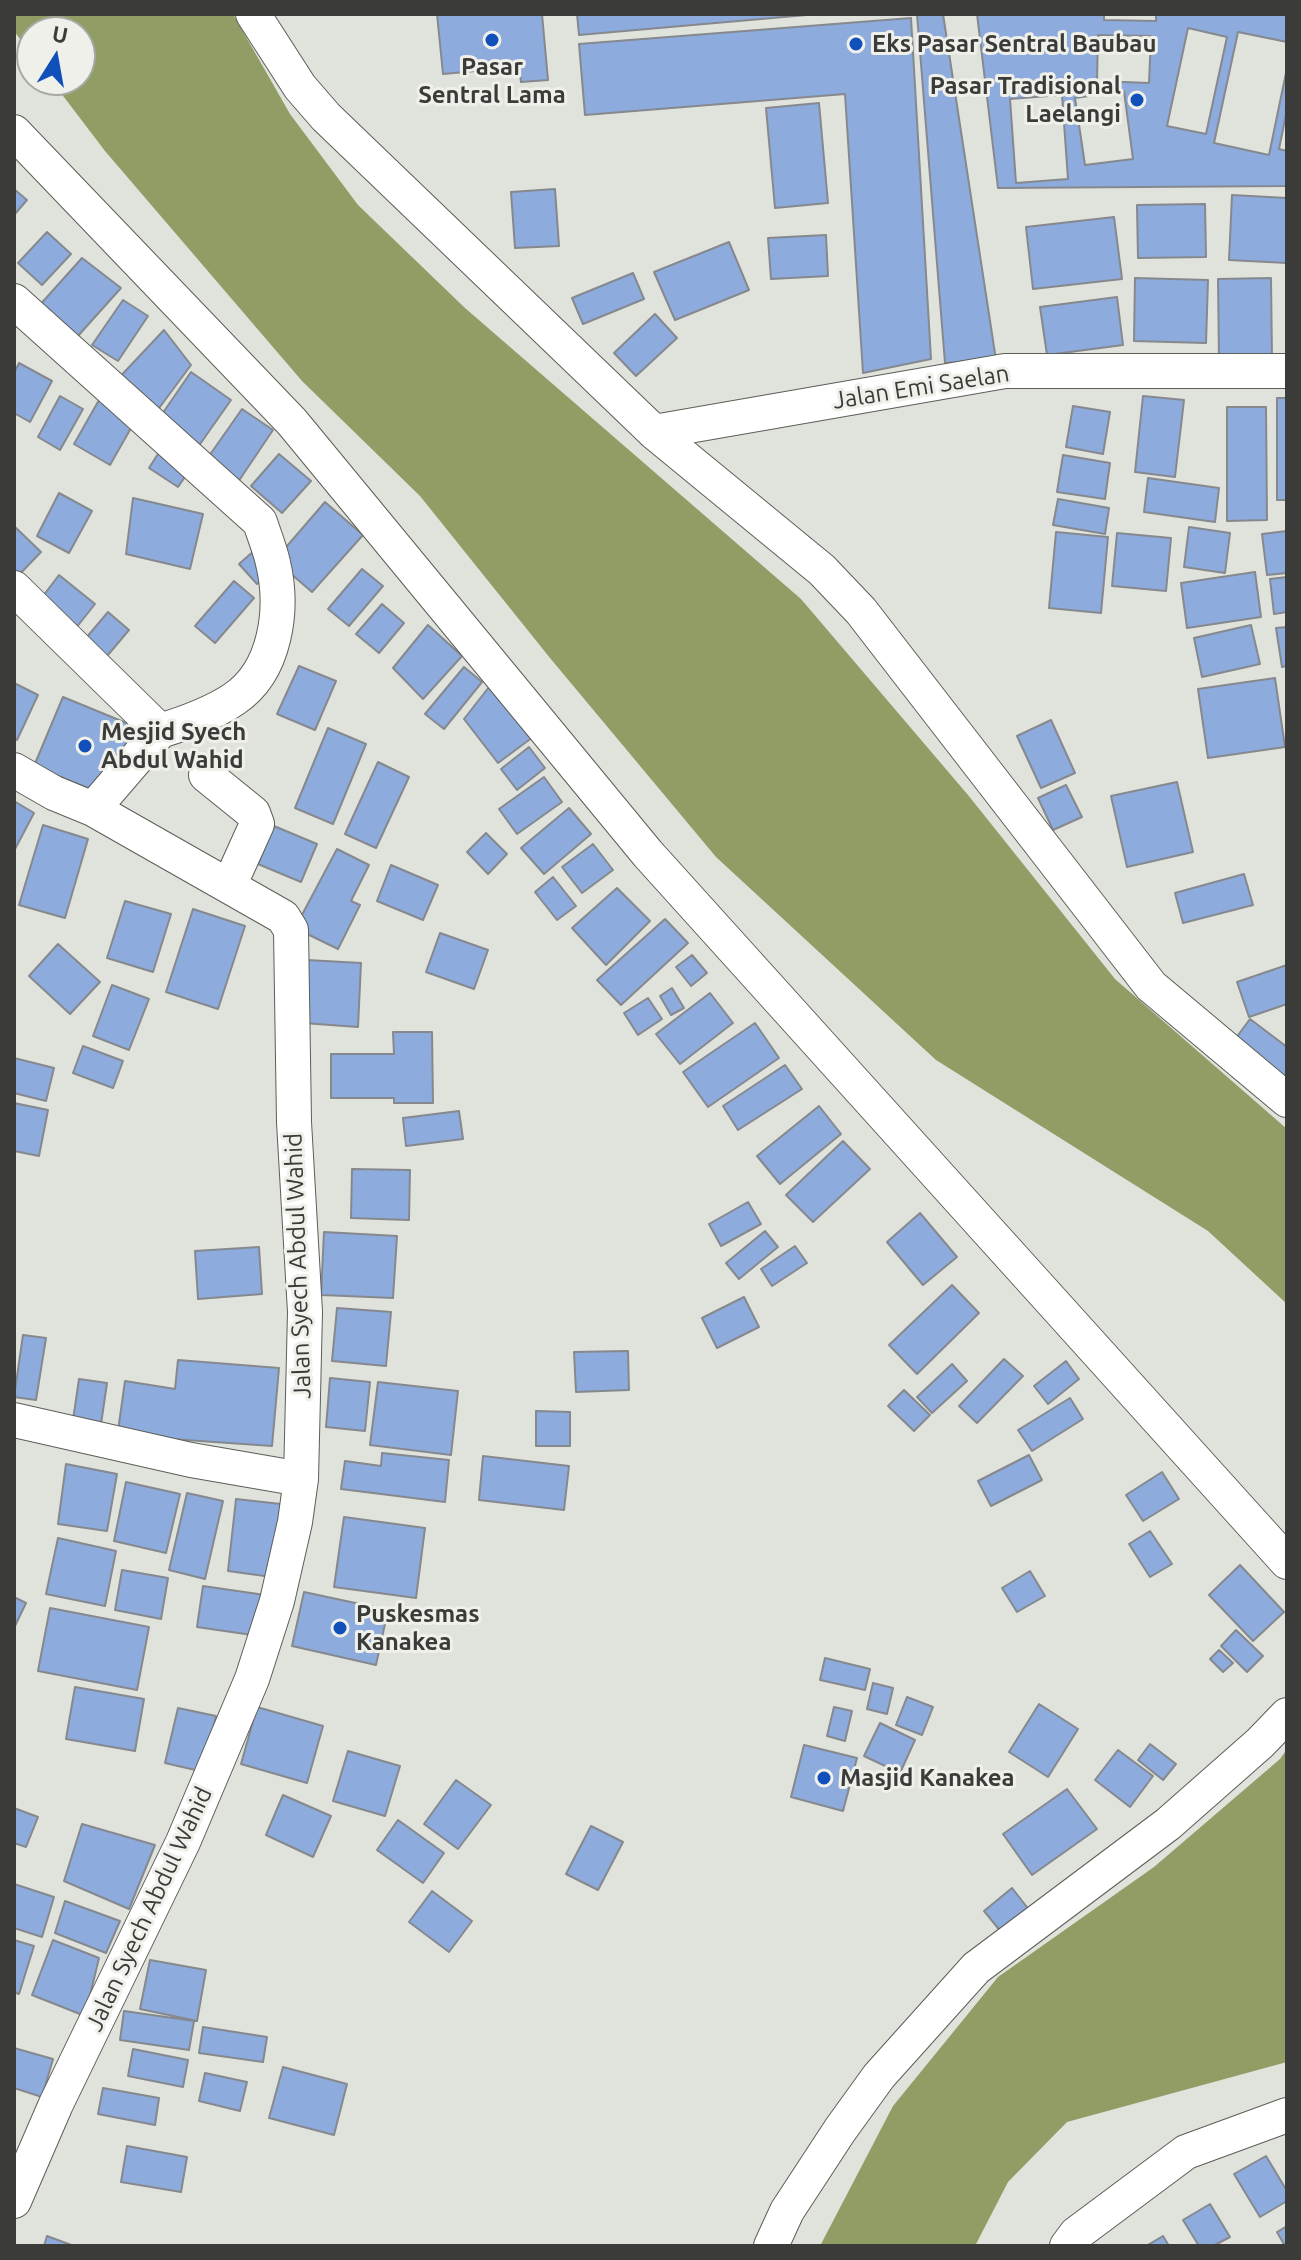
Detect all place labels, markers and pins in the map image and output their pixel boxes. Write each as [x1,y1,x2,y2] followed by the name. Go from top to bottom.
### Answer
[872,30,1156,58] place label: Eks Pasar Sentral Baubau
[483,31,501,49] marker: Pasar Sentral Lama
[847,35,865,53] marker: Eks Pasar Sentral Baubau
[418,53,566,109] place label: Pasar Sentral Lama
[930,72,1121,128] place label: Pasar Tradisional Laelangi
[1128,91,1146,109] marker: Pasar Tradisional Laelangi
[101,718,246,774] place label: Mesjid Syech Abdul Wahid
[76,737,94,755] marker: Mesjid Syech Abdul Wahid
[356,1600,479,1656] place label: Puskesmas Kanakea
[331,1619,349,1637] marker: Puskesmas Kanakea
[840,1764,1015,1792] place label: Masjid Kanakea
[815,1769,833,1787] marker: Masjid Kanakea

